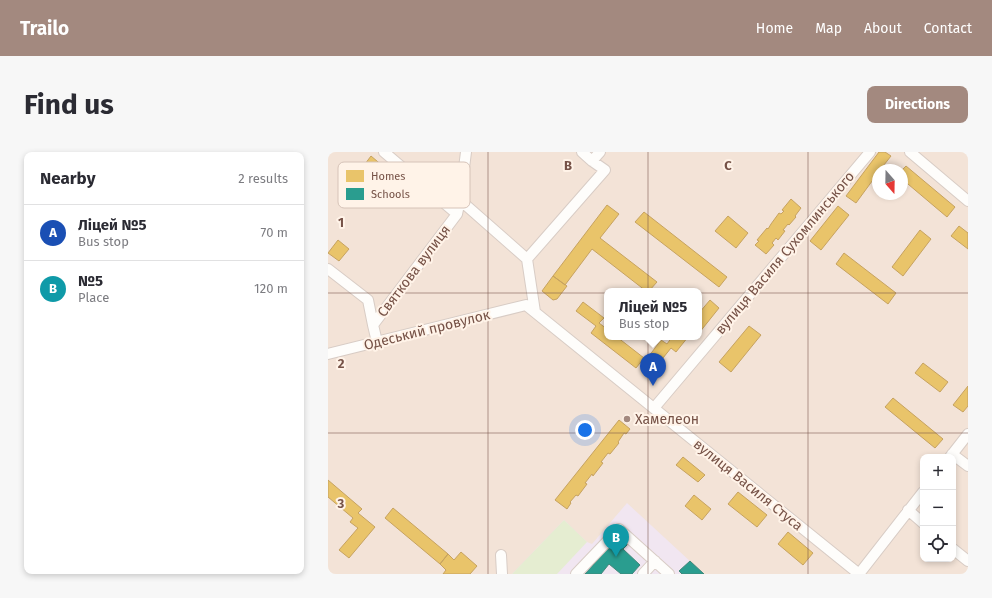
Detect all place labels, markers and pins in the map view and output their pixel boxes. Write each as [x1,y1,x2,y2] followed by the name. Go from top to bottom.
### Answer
[640,353,666,386] pin: A
[635,411,699,428] place label: Хамелеон
[622,414,632,424] marker: Хамелеон
[603,524,629,557] pin: B

